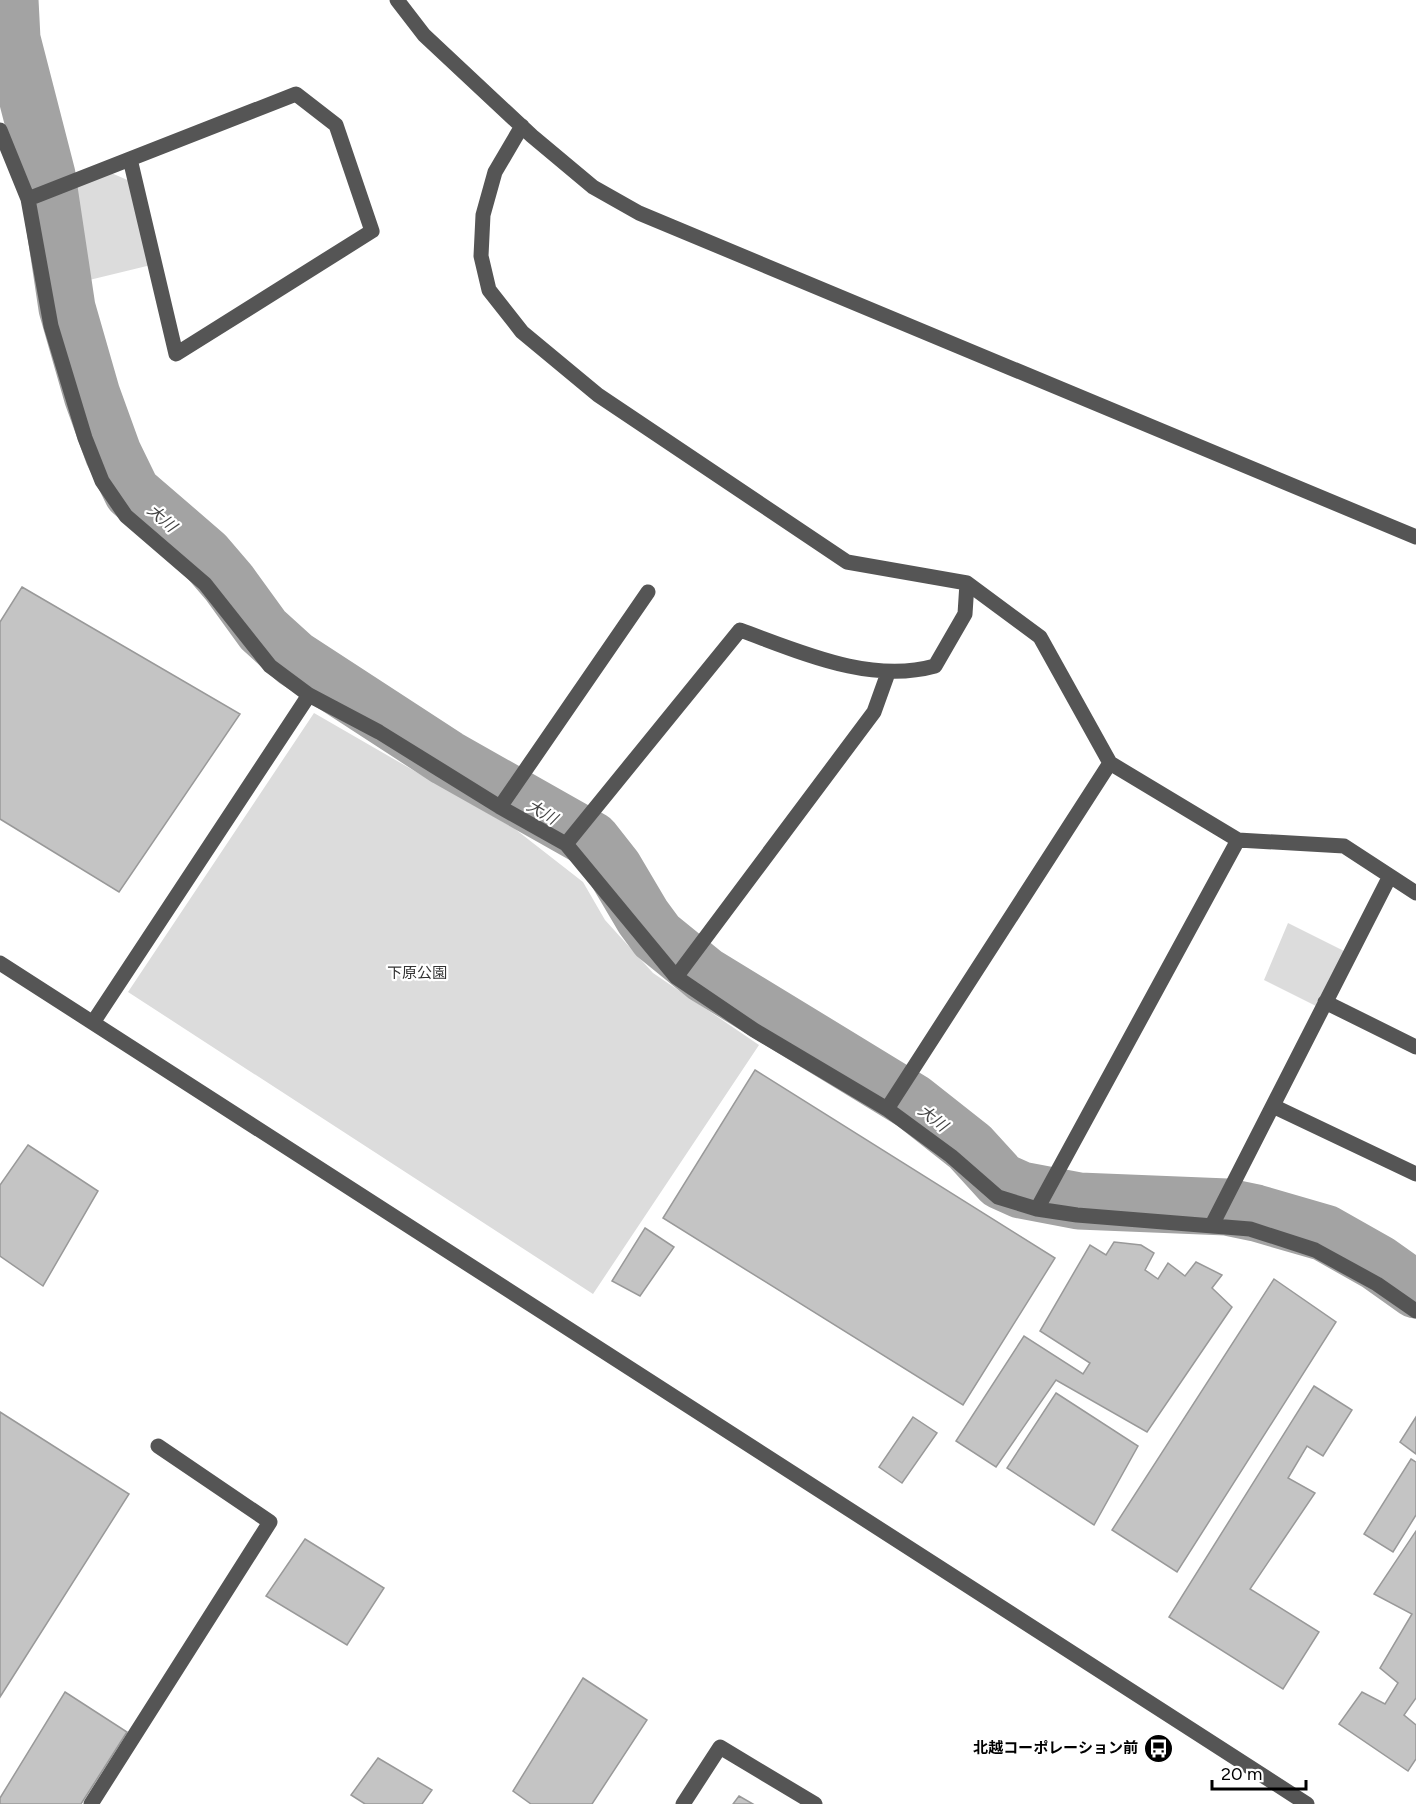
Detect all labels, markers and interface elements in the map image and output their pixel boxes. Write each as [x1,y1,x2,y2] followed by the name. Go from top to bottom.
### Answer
[144,500,182,537] water label: 大川
[523,796,562,829] water label: 大川
[387,964,447,982] park label: 下原公園
[915,1101,953,1137] water label: 大川
[1143,1732,1175,1764] bus stop icon: 北越コーポレーション前
[973,1739,1138,1757] place label: 北越コーポレーション前
[1212,1753,1306,1791] scale bar
[1221,1763,1262,1785] text: 20 m

